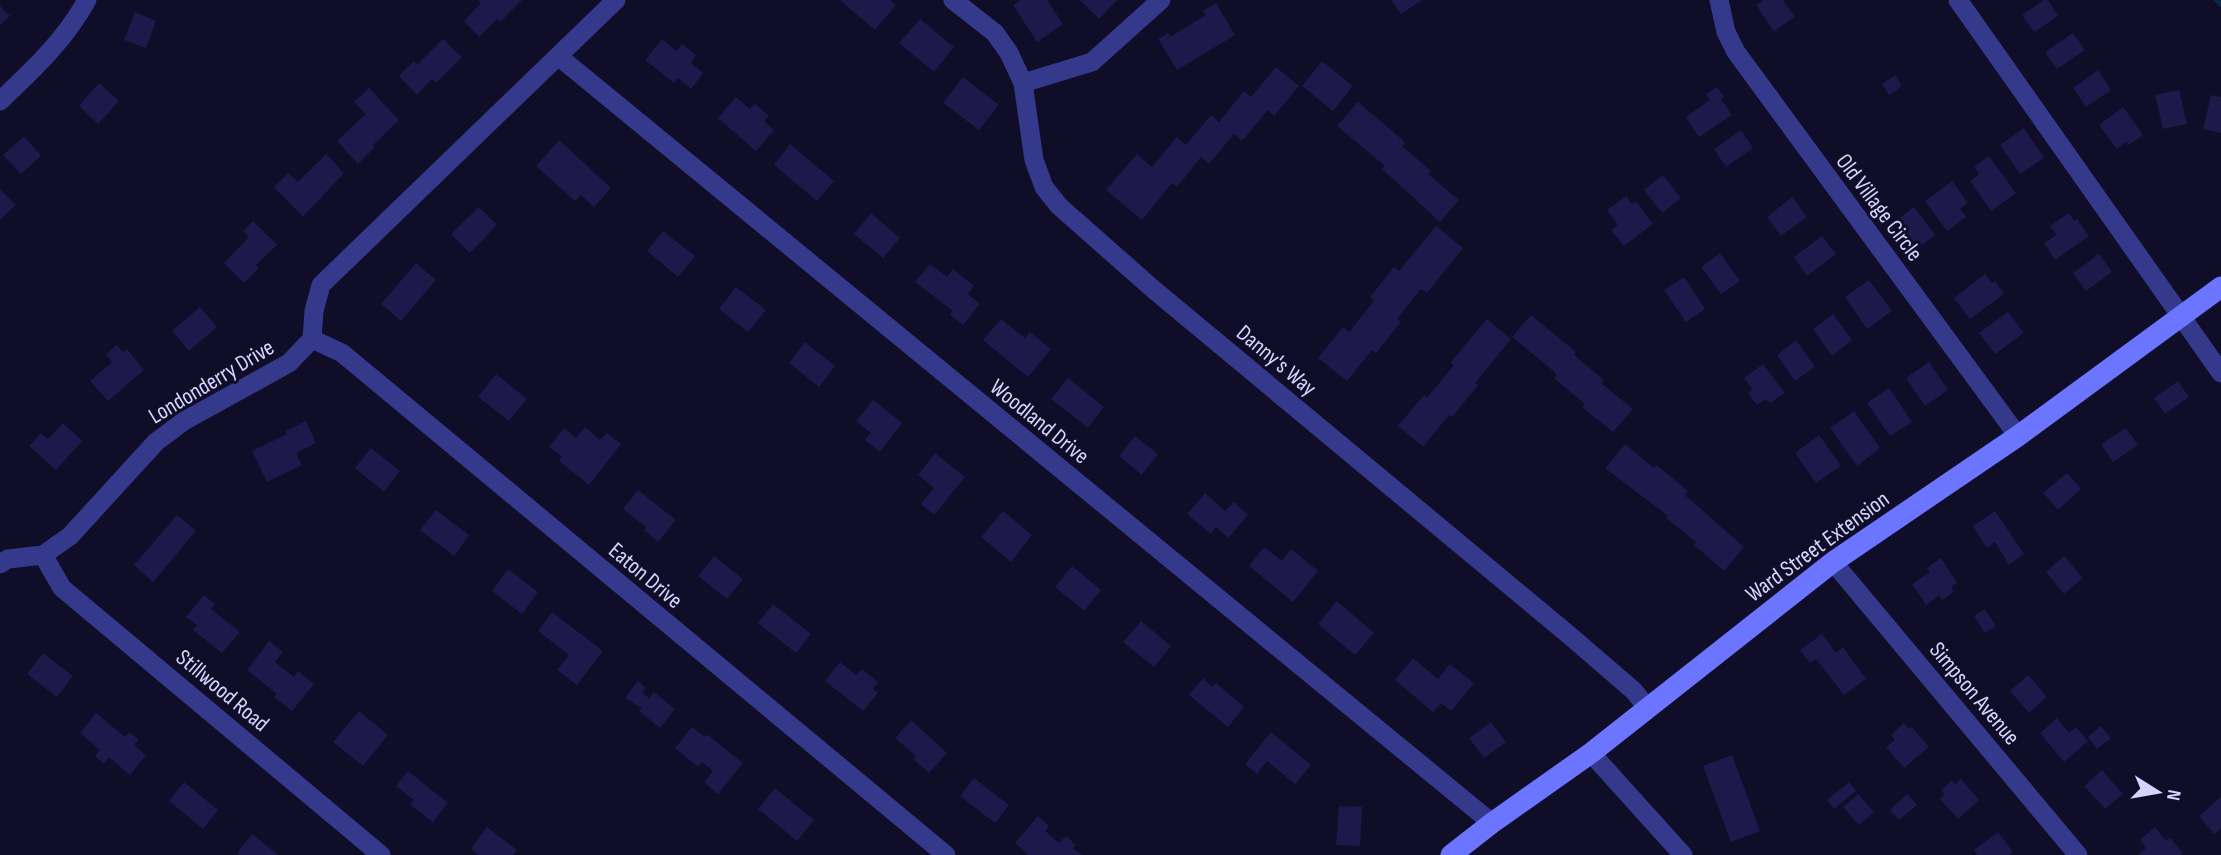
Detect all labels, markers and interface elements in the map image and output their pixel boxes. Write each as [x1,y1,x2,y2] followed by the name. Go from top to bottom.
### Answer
[1830,148,1929,267] street label: Old Village Circle
[1231,319,1322,402] street label: Danny's Way
[144,333,279,430] street label: Londonderry Drive
[984,373,1095,470] street label: Woodland Drive
[1740,485,1895,608] street label: Ward Street Extension
[603,537,688,615] street label: Eaton Drive
[1923,636,2025,751] street label: Simpson Avenue
[170,644,275,738] street label: Stillwood Road
[2123,757,2193,827] north arrow
[2161,788,2185,802] text: N

